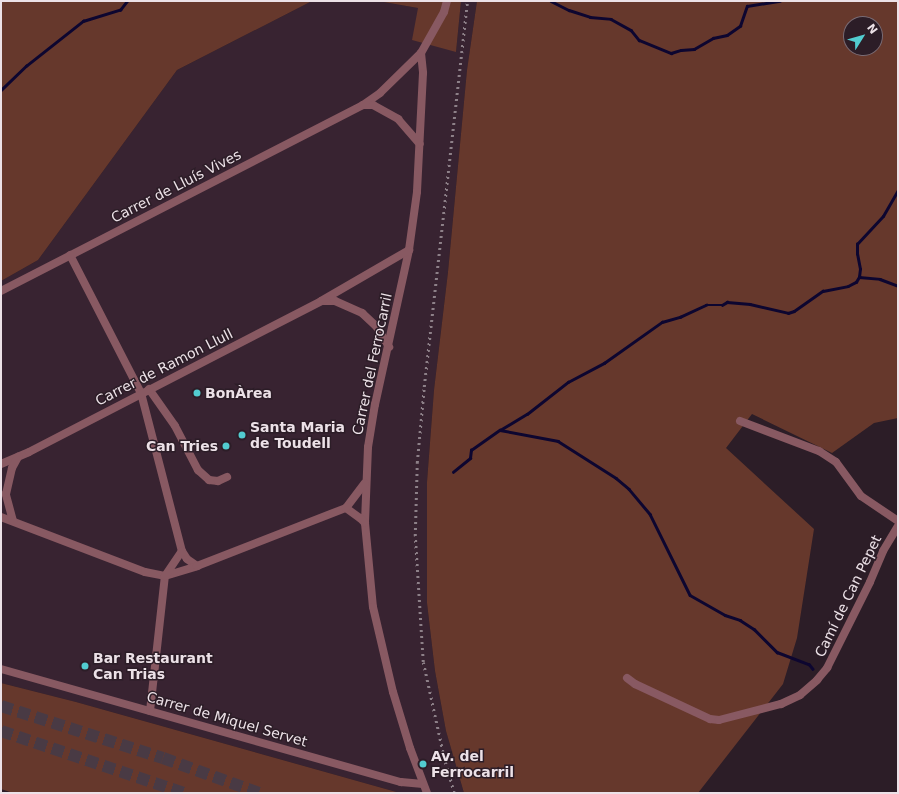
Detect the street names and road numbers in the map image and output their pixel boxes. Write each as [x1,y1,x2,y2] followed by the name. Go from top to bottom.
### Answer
[108,146,244,226] street label: Carrer de Lluís Vives
[349,291,395,437] street label: Carrer del Ferrocarril
[92,325,236,409] street label: Carrer de Ramon Llull
[811,532,885,660] street label: Camí de Can Pepet
[145,688,309,750] street label: Carrer de Miquel Servet

